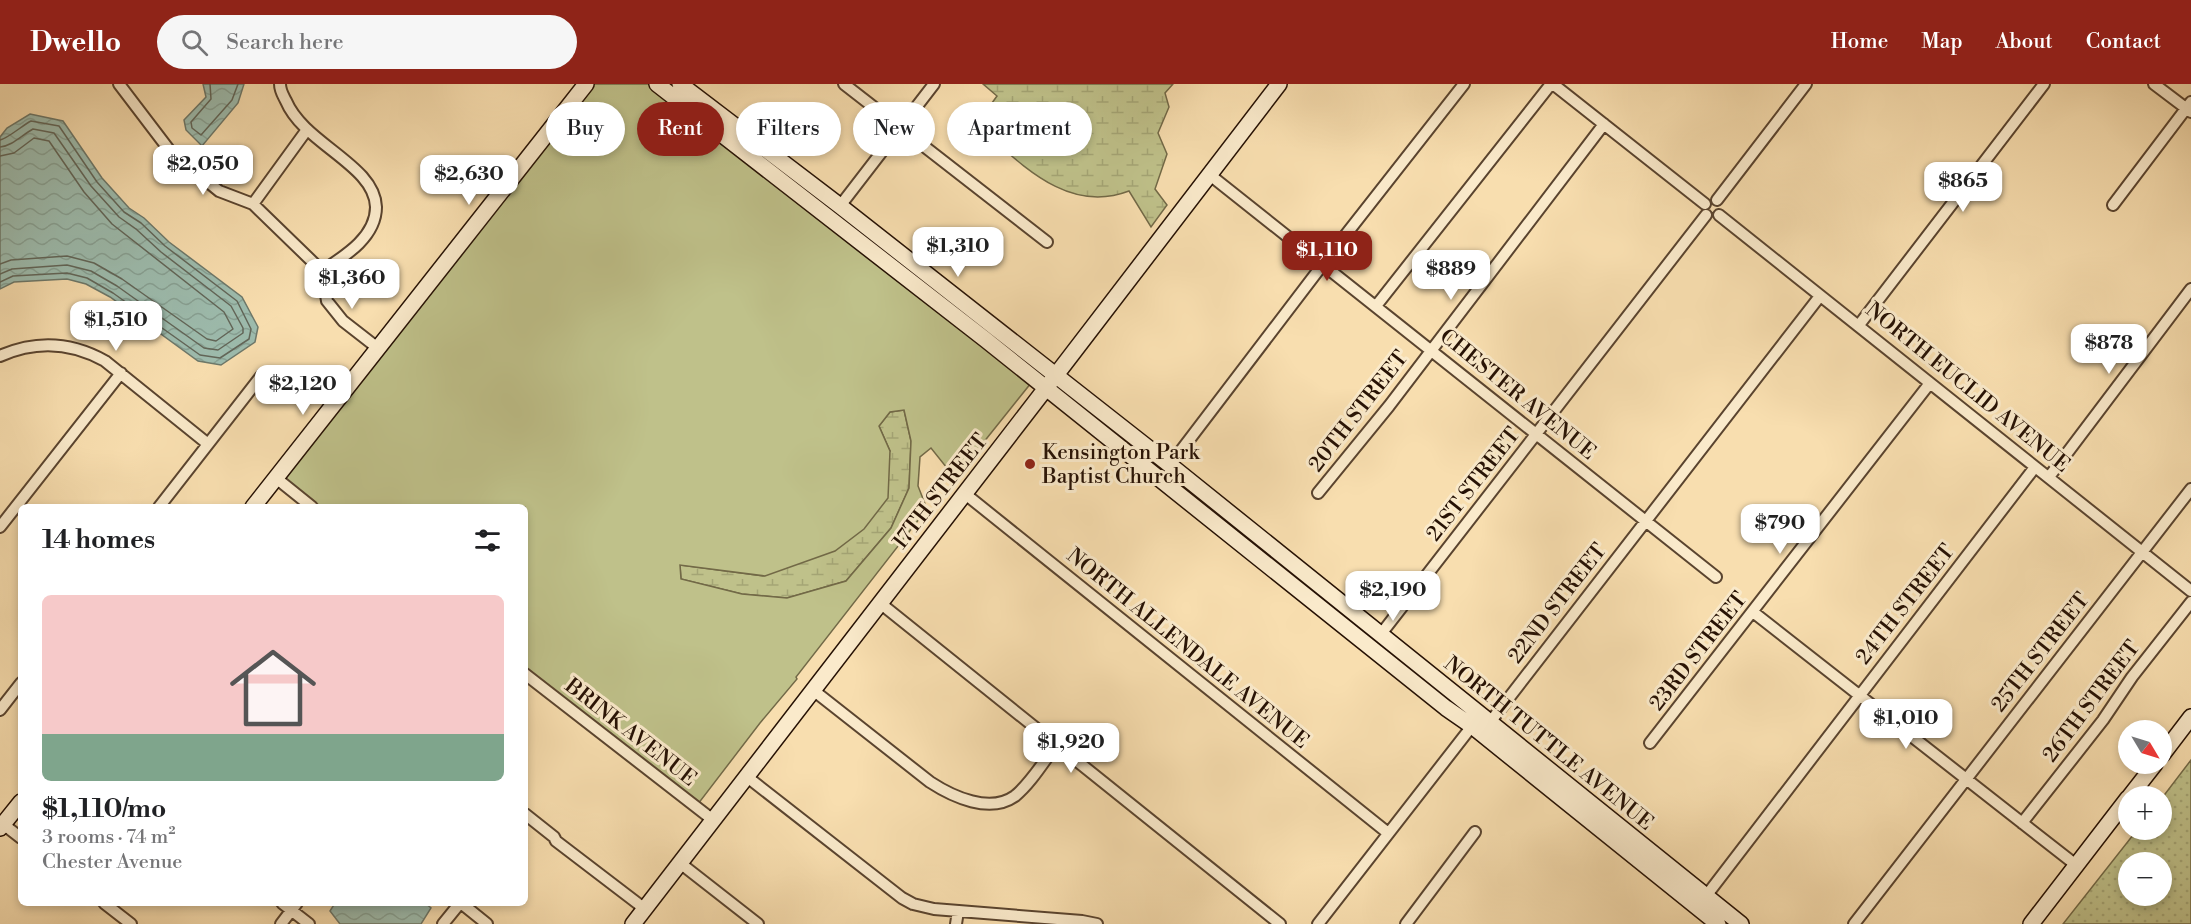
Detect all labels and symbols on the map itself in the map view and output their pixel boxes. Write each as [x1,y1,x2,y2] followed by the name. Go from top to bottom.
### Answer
[154,145,252,196] pin: $2,050
[420,155,518,206] pin: $2,630
[1927,162,1999,213] pin: $865
[909,227,1007,278] pin: $1,310
[1278,231,1376,282] pin: $1,110
[1415,250,1487,301] pin: $889
[303,259,401,310] pin: $1,360
[1860,297,2075,478] street label: NORTH EUCLID AVENUE
[67,301,165,352] pin: $1,510
[1434,324,1601,466] street label: CHESTER AVENUE
[2073,324,2145,375] pin: $878
[1303,346,1414,477] street label: 20TH STREET
[254,365,352,416] pin: $2,120
[1421,423,1526,547] street label: 21ST STREET
[888,429,994,554] street label: 17TH STREET
[1041,440,1200,490] place label: Kensington Park Baptist Church
[1023,457,1037,471] marker: Kensington Park Baptist Church
[1744,504,1816,555] pin: $790
[1503,538,1613,669] street label: 22ND STREET
[1851,539,1961,670] street label: 24TH STREET
[1061,543,1314,755] street label: NORTH ALLENDALE AVENUE
[1344,571,1442,622] pin: $2,190
[1644,587,1753,716] street label: 23RD STREET
[1986,588,2096,717] street label: 25TH STREET
[2038,636,2146,767] street label: 26TH STREET
[1438,651,1658,836] street label: NORTH TUTTLE AVENUE
[559,673,701,792] street label: BRINK AVENUE
[1857,699,1955,750] pin: $1,010
[2118,720,2172,774] north arrow
[1022,723,1120,774] pin: $1,920

